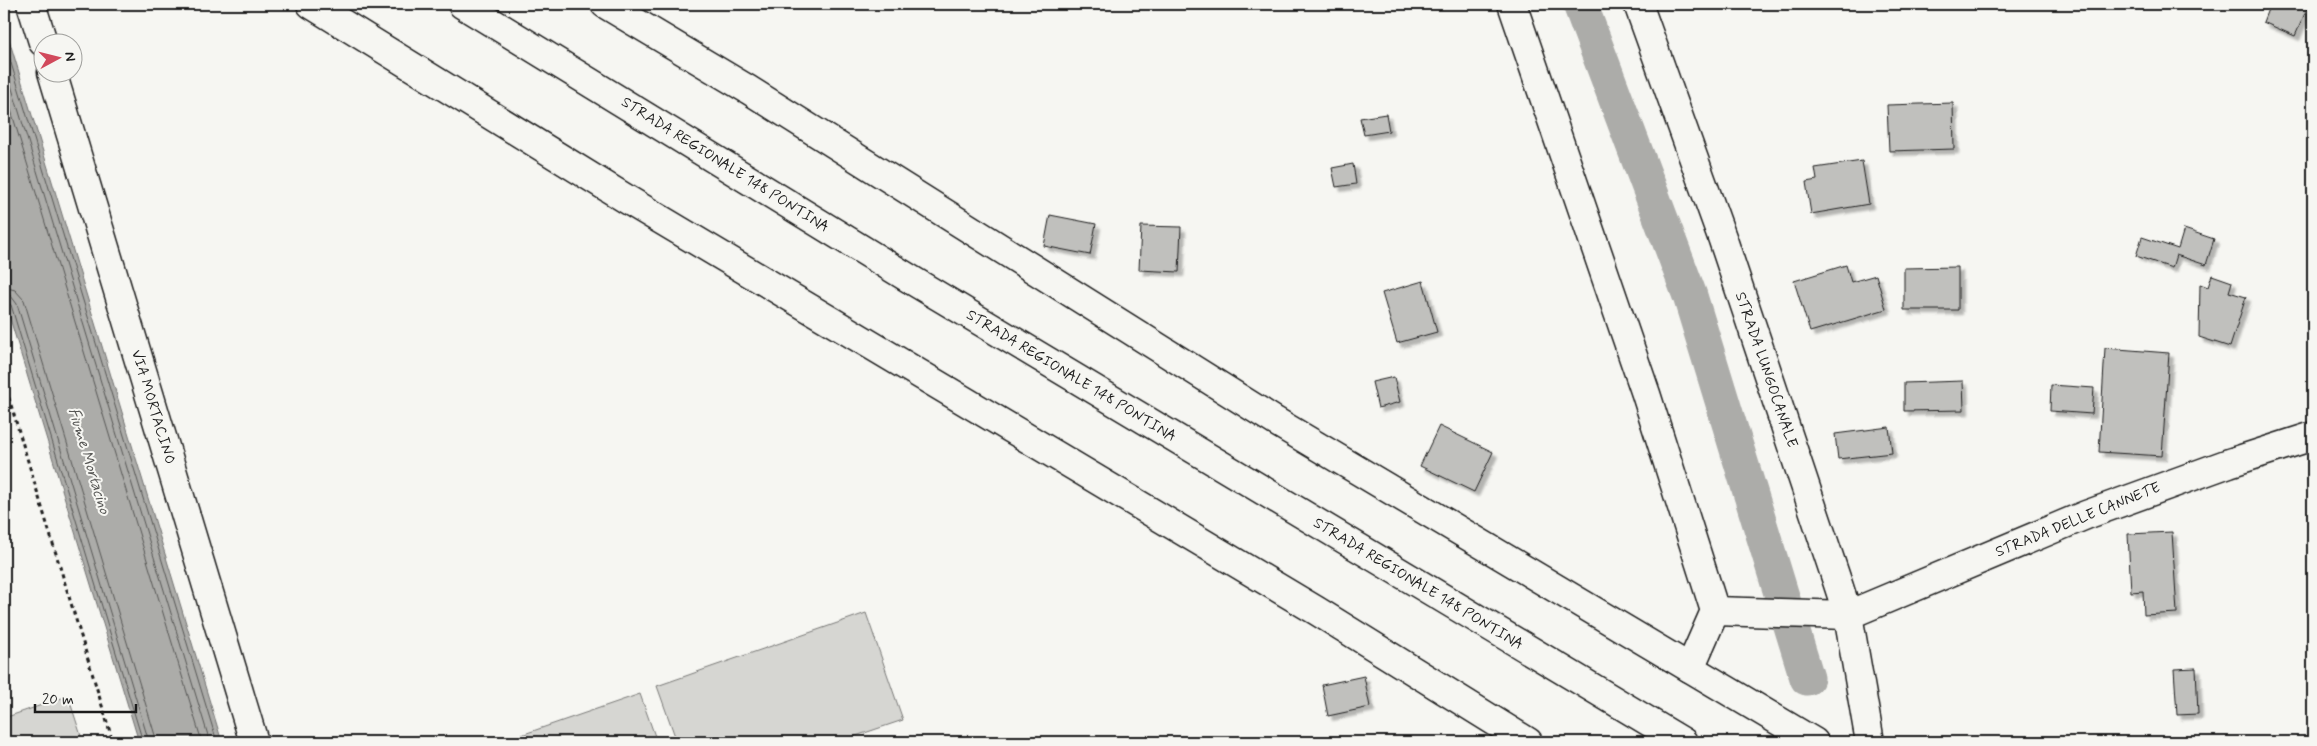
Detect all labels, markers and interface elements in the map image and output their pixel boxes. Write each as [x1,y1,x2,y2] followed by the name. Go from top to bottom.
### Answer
[32,32,82,82] north arrow
[60,51,79,62] text: N
[617,92,833,238] street label: STRADA REGIONALE 148 PONTINA
[1730,290,1802,451] street label: STRADA LUNGOCANALE
[962,305,1180,447] street label: STRADA REGIONALE 148 PONTINA
[126,347,180,467] street label: VIA MORTACINO
[63,405,115,518] water label: Fiume Mortacino
[1993,478,2164,562] street label: STRADA DELLE CANNETE
[1309,513,1527,655] street label: STRADA REGIONALE 148 PONTINA
[35,681,136,713] scale bar
[42,690,74,710] text: 20 m

